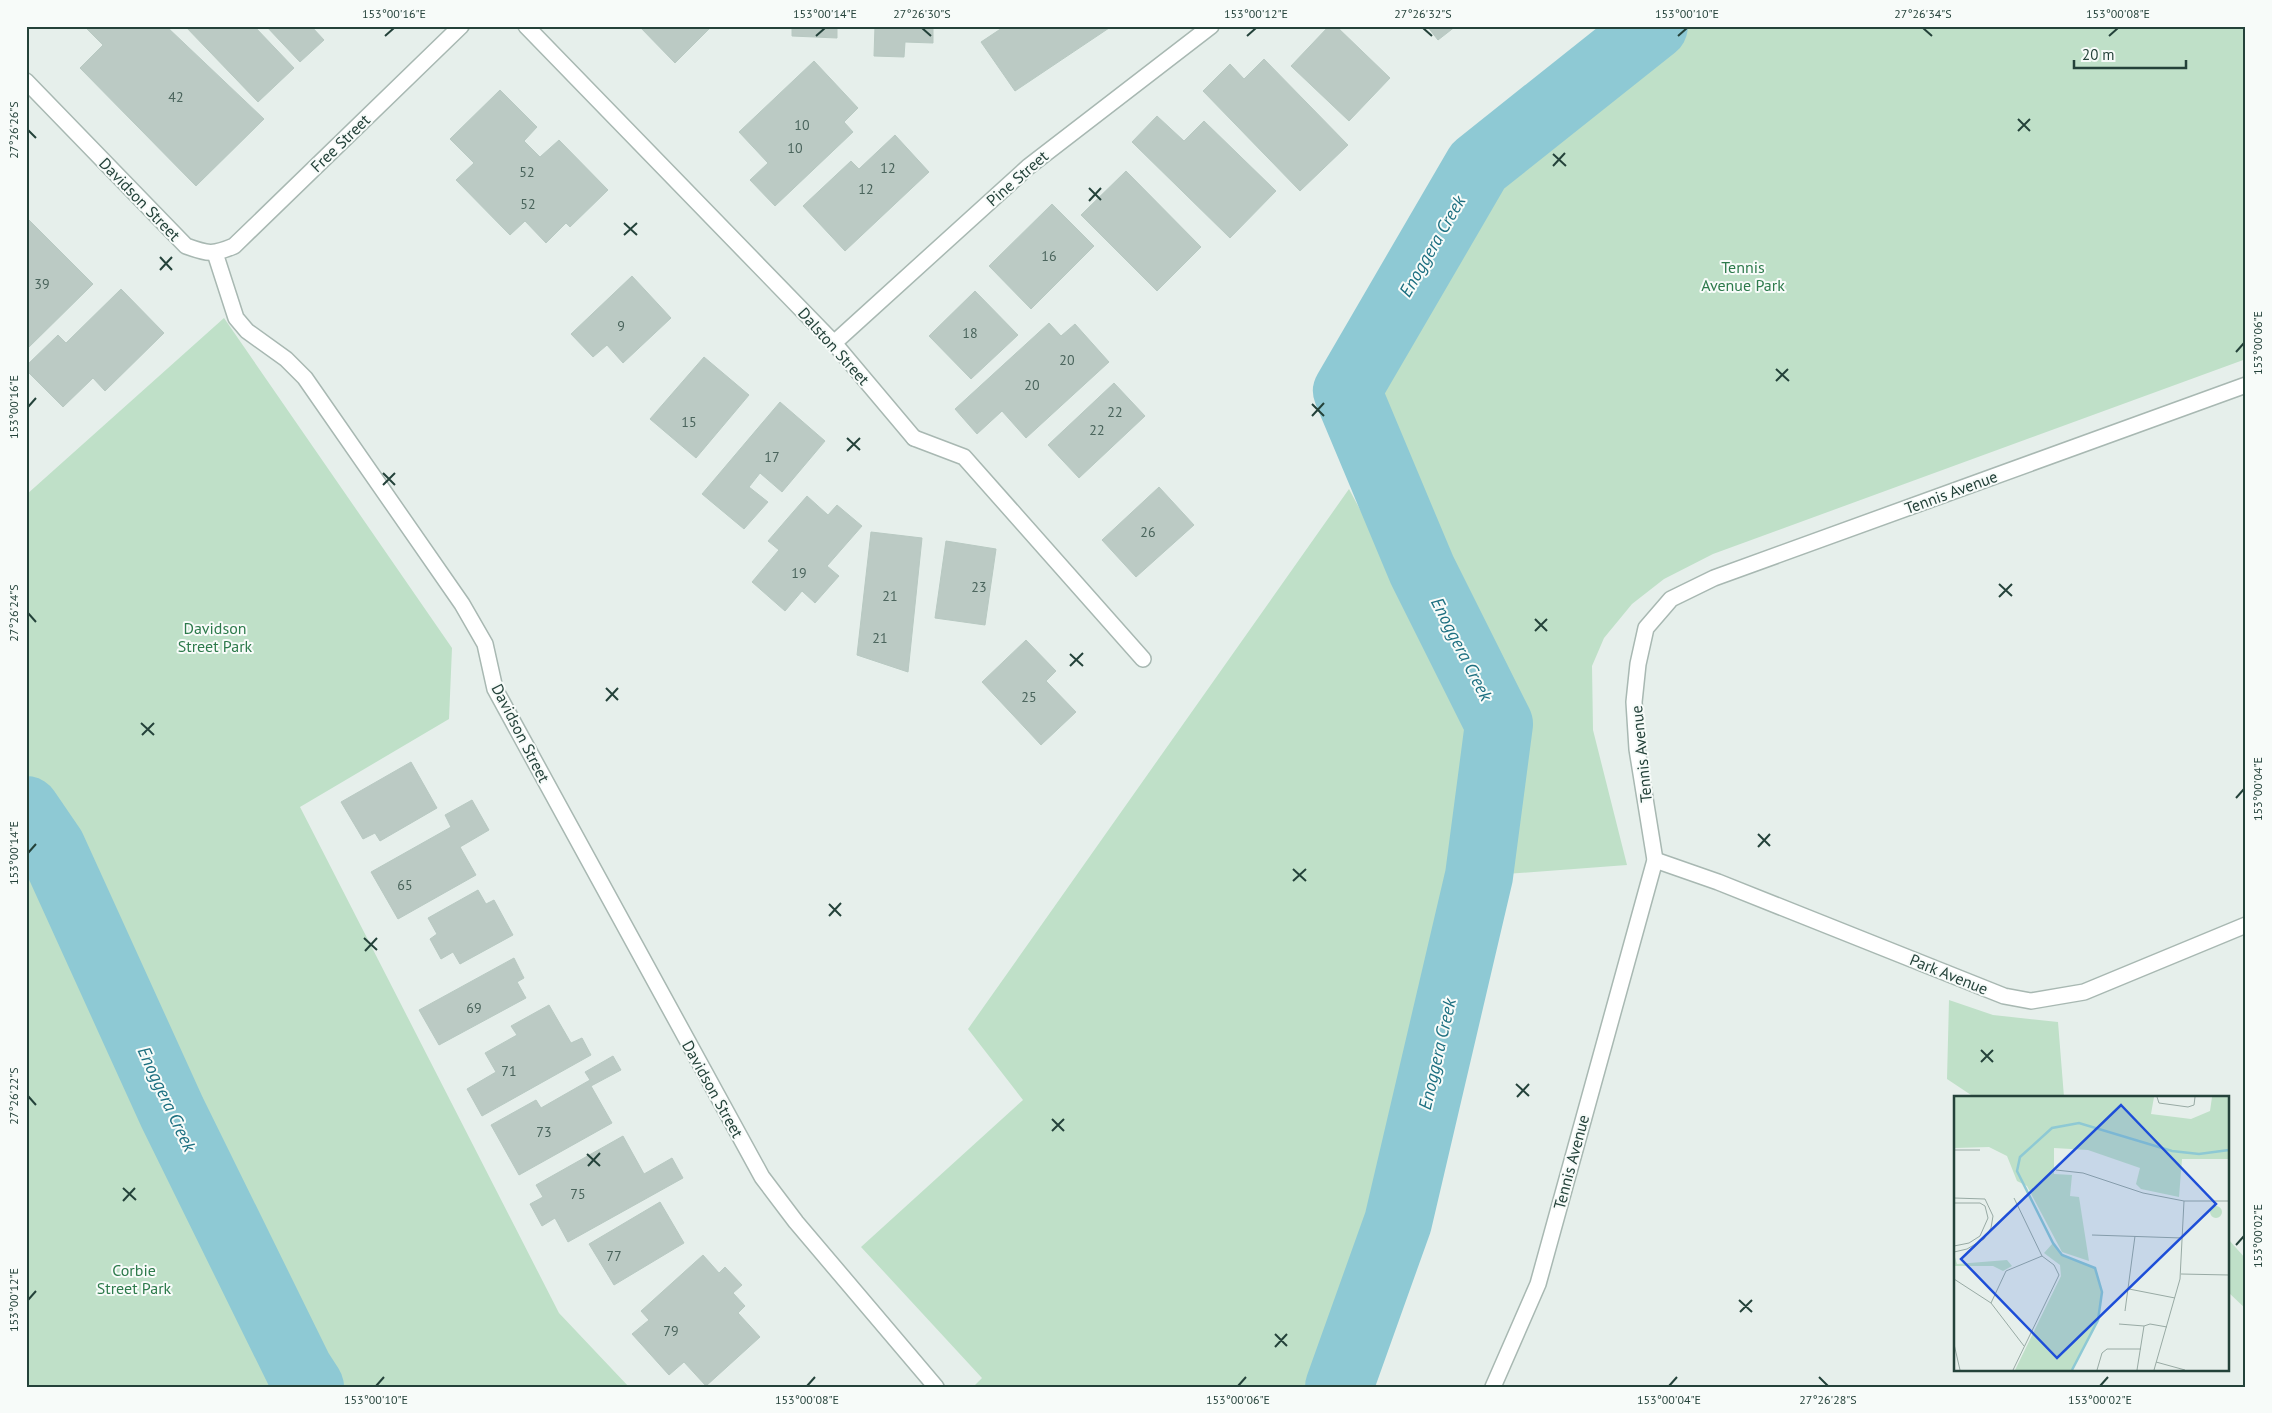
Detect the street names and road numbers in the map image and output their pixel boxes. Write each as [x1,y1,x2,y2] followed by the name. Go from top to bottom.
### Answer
[306,109,374,176] street label: Free Street
[982,145,1052,210] street label: Pine Street
[95,153,185,245] street label: Davidson Street
[794,303,874,389] street label: Dalston Street
[1902,466,2000,518] street label: Tennis Avenue
[488,680,555,786] street label: Davidson Street
[1626,705,1656,803] street label: Tennis Avenue
[1907,949,1991,999] street label: Park Avenue
[678,1037,748,1142] street label: Davidson Street
[1549,1112,1593,1212] street label: Tennis Avenue

